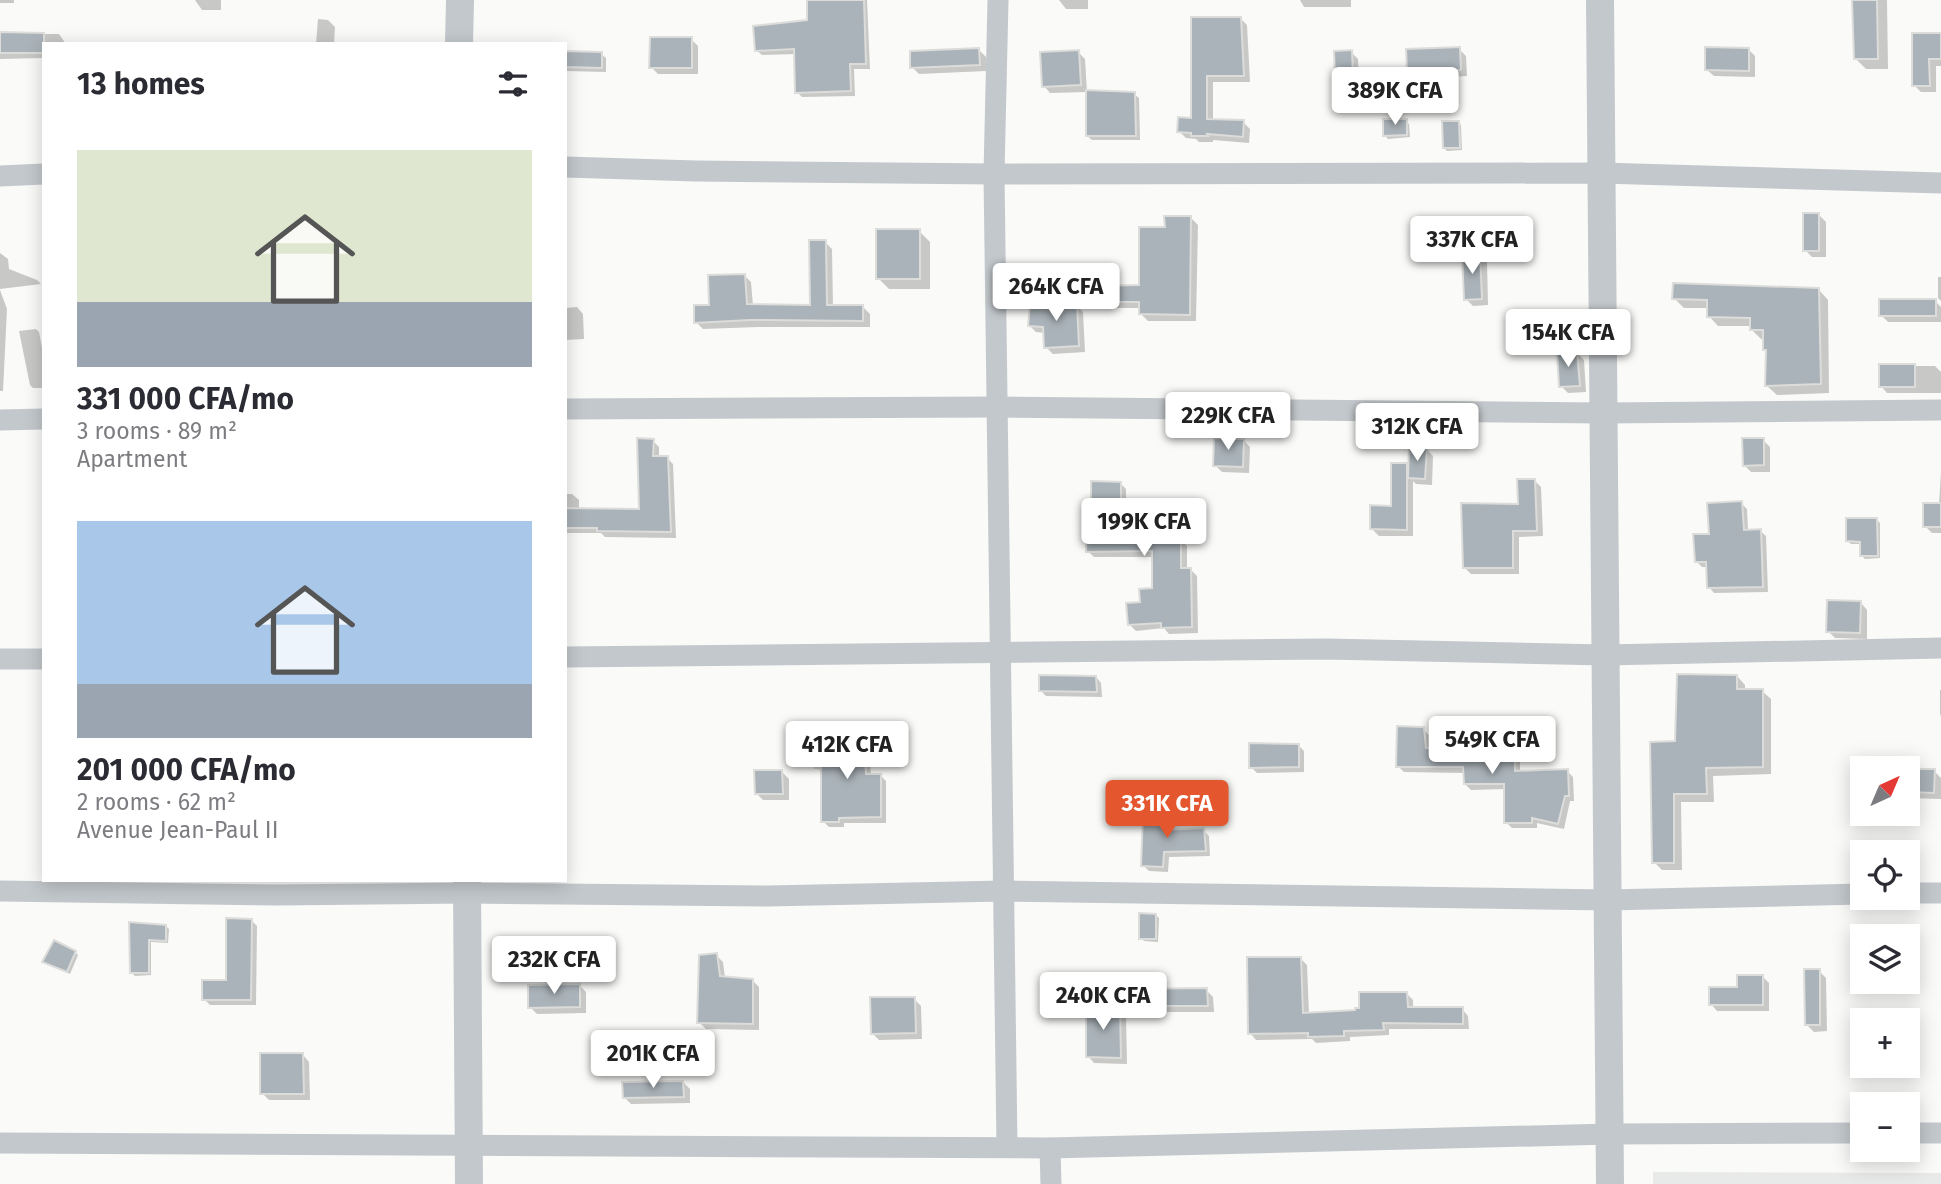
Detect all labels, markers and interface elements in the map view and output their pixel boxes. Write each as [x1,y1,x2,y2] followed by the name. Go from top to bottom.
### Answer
[494,65,532,103] icon: filters
[77,66,205,102] text: 13 homes
[1323,68,1467,127] pin: 389K CFA
[1348,76,1442,104] text: 389K CFA
[242,196,368,322] icon: home
[1400,216,1544,276] pin: 337K CFA
[1426,225,1518,253] text: 337K CFA
[984,264,1128,323] pin: 264K CFA
[1009,272,1103,300] text: 264K CFA
[1496,310,1640,369] pin: 154K CFA
[1522,318,1614,346] text: 154K CFA
[77,381,294,417] text: 331 000 CFA/mo
[1156,392,1300,452] pin: 229K CFA
[1181,401,1275,429] text: 229K CFA
[1345,404,1489,463] pin: 312K CFA
[1372,412,1462,440] text: 312K CFA
[77,417,237,445] text: 3 rooms · 89 m²
[77,445,187,473] text: Apartment
[1072,498,1216,558] pin: 199K CFA
[1097,507,1191,535] text: 199K CFA
[242,567,368,693] icon: home
[1420,716,1564,776] pin: 549K CFA
[775,722,919,781] pin: 412K CFA
[1445,725,1539,753] text: 549K CFA
[802,730,892,758] text: 412K CFA
[77,752,296,788] text: 201 000 CFA/mo
[1850,756,1920,826] north arrow
[1850,756,1920,1162] map controls
[1095,780,1239,840] pin: 331K CFA
[77,788,236,816] text: 2 rooms · 62 m²
[1122,789,1212,817] text: 331K CFA
[77,816,278,844] text: Avenue Jean-Paul II
[1850,840,1920,910] button: locate
[1850,924,1920,994] button: layers
[482,936,626,996] pin: 232K CFA
[508,945,600,973] text: 232K CFA
[1031,972,1175,1032] pin: 240K CFA
[1056,981,1150,1009] text: 240K CFA
[1850,1008,1920,1078] button: +
[581,1030,725,1090] pin: 201K CFA
[607,1039,699,1067] text: 201K CFA
[1850,1092,1920,1162] button: −

